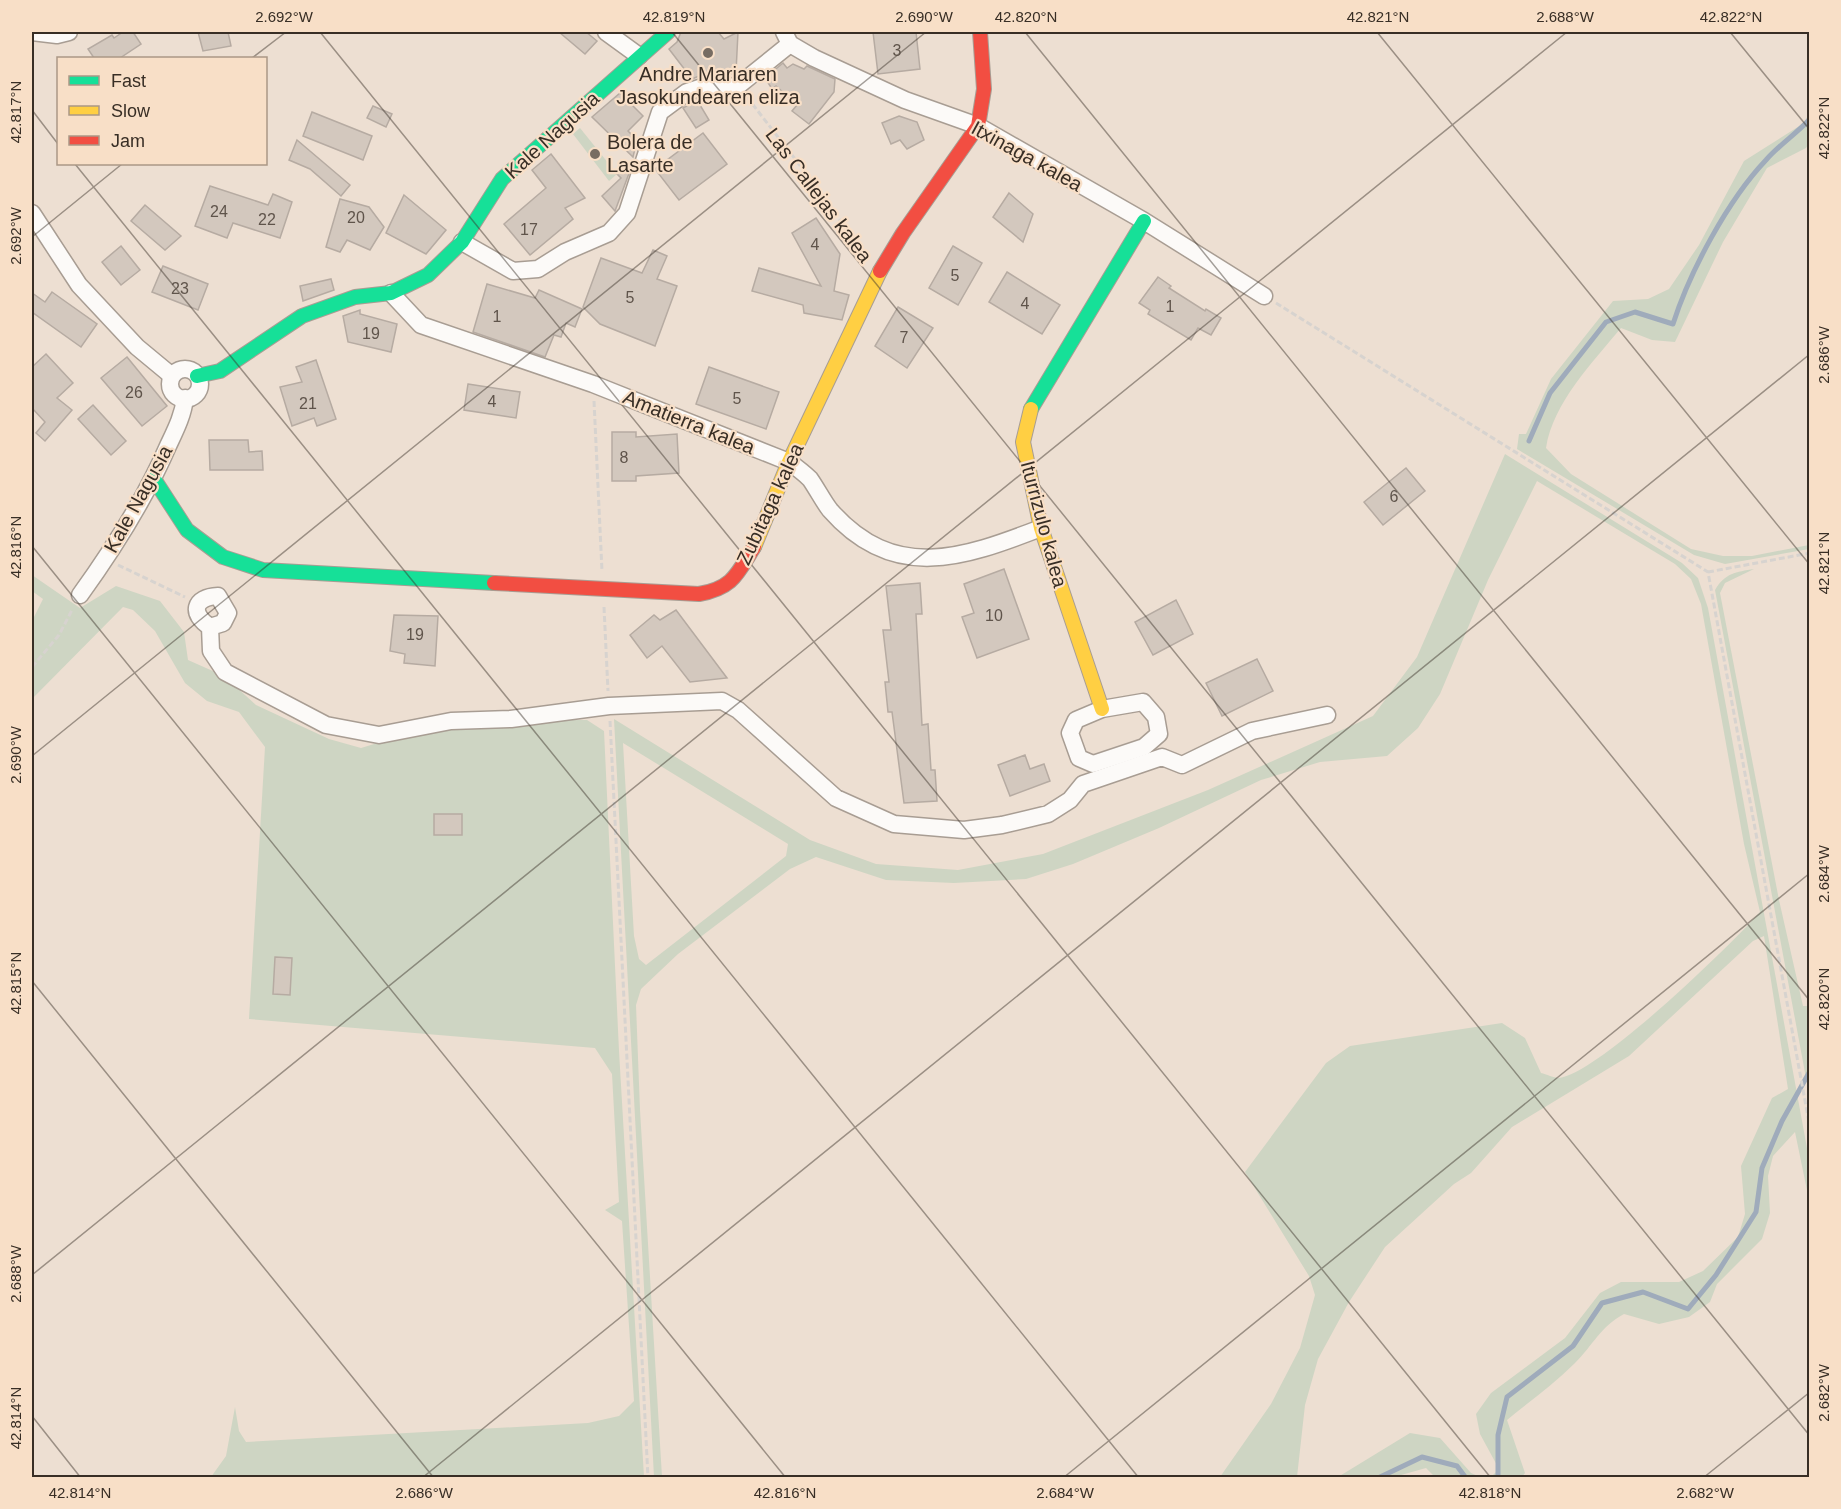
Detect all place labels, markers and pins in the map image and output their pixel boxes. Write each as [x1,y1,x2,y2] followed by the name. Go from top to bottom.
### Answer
[701,46,715,60] marker: Andre Mariaren Jasokundearen eliza
[616,63,801,108] place label: Andre Mariaren Jasokundearen eliza
[607,131,693,176] place label: Bolera de Lasarte
[588,147,602,161] marker: Bolera de Lasarte

